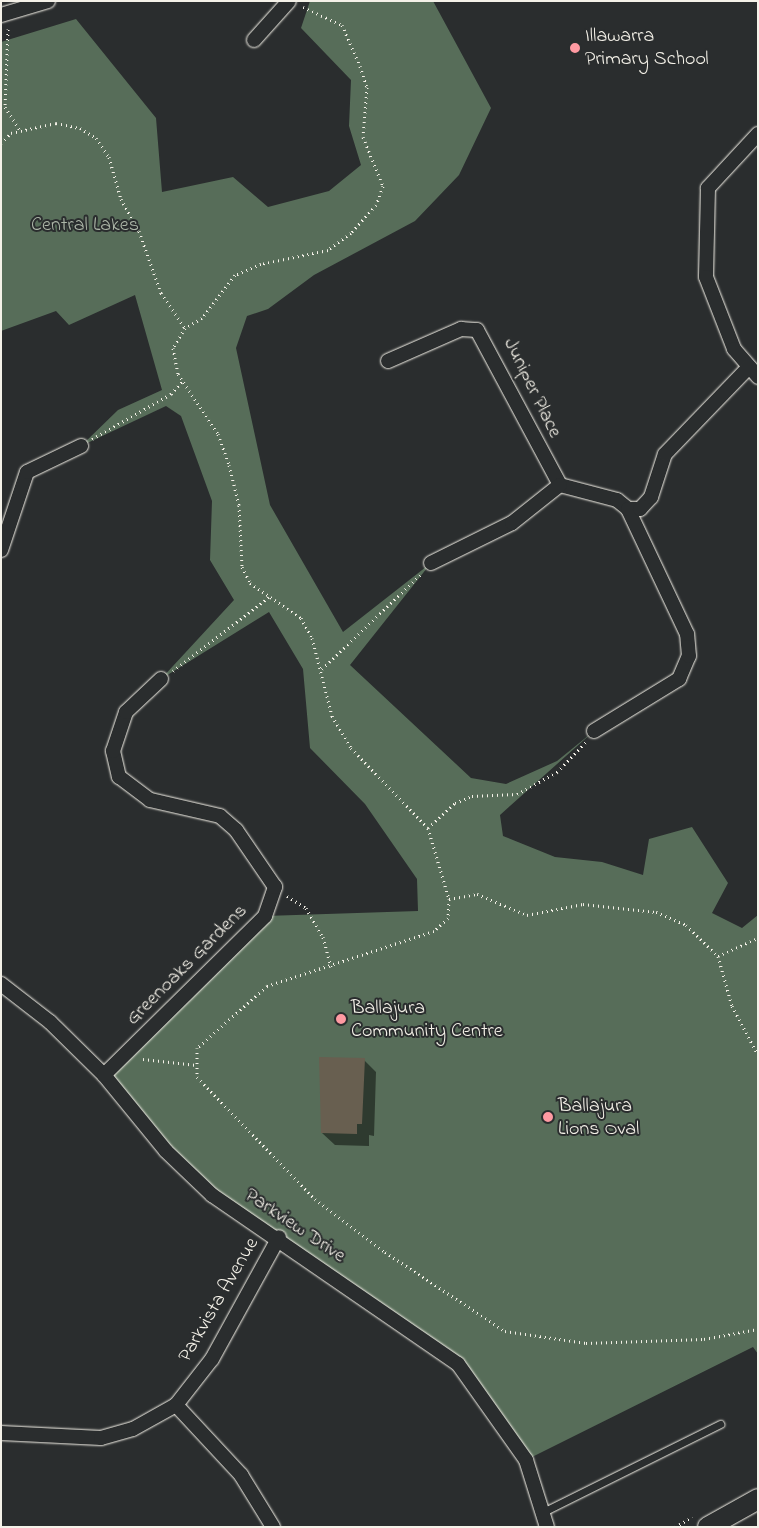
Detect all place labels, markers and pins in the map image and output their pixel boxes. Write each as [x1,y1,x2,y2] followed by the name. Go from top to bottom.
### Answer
[585,24,709,71] place label: Illawarra Primary School
[569,42,581,54] marker: Illawarra Primary School
[351,996,503,1043] place label: Ballajura Community Centre
[335,1013,347,1025] marker: Ballajura Community Centre
[558,1094,639,1141] place label: Ballajura Lions Oval
[542,1111,554,1123] marker: Ballajura Lions Oval

